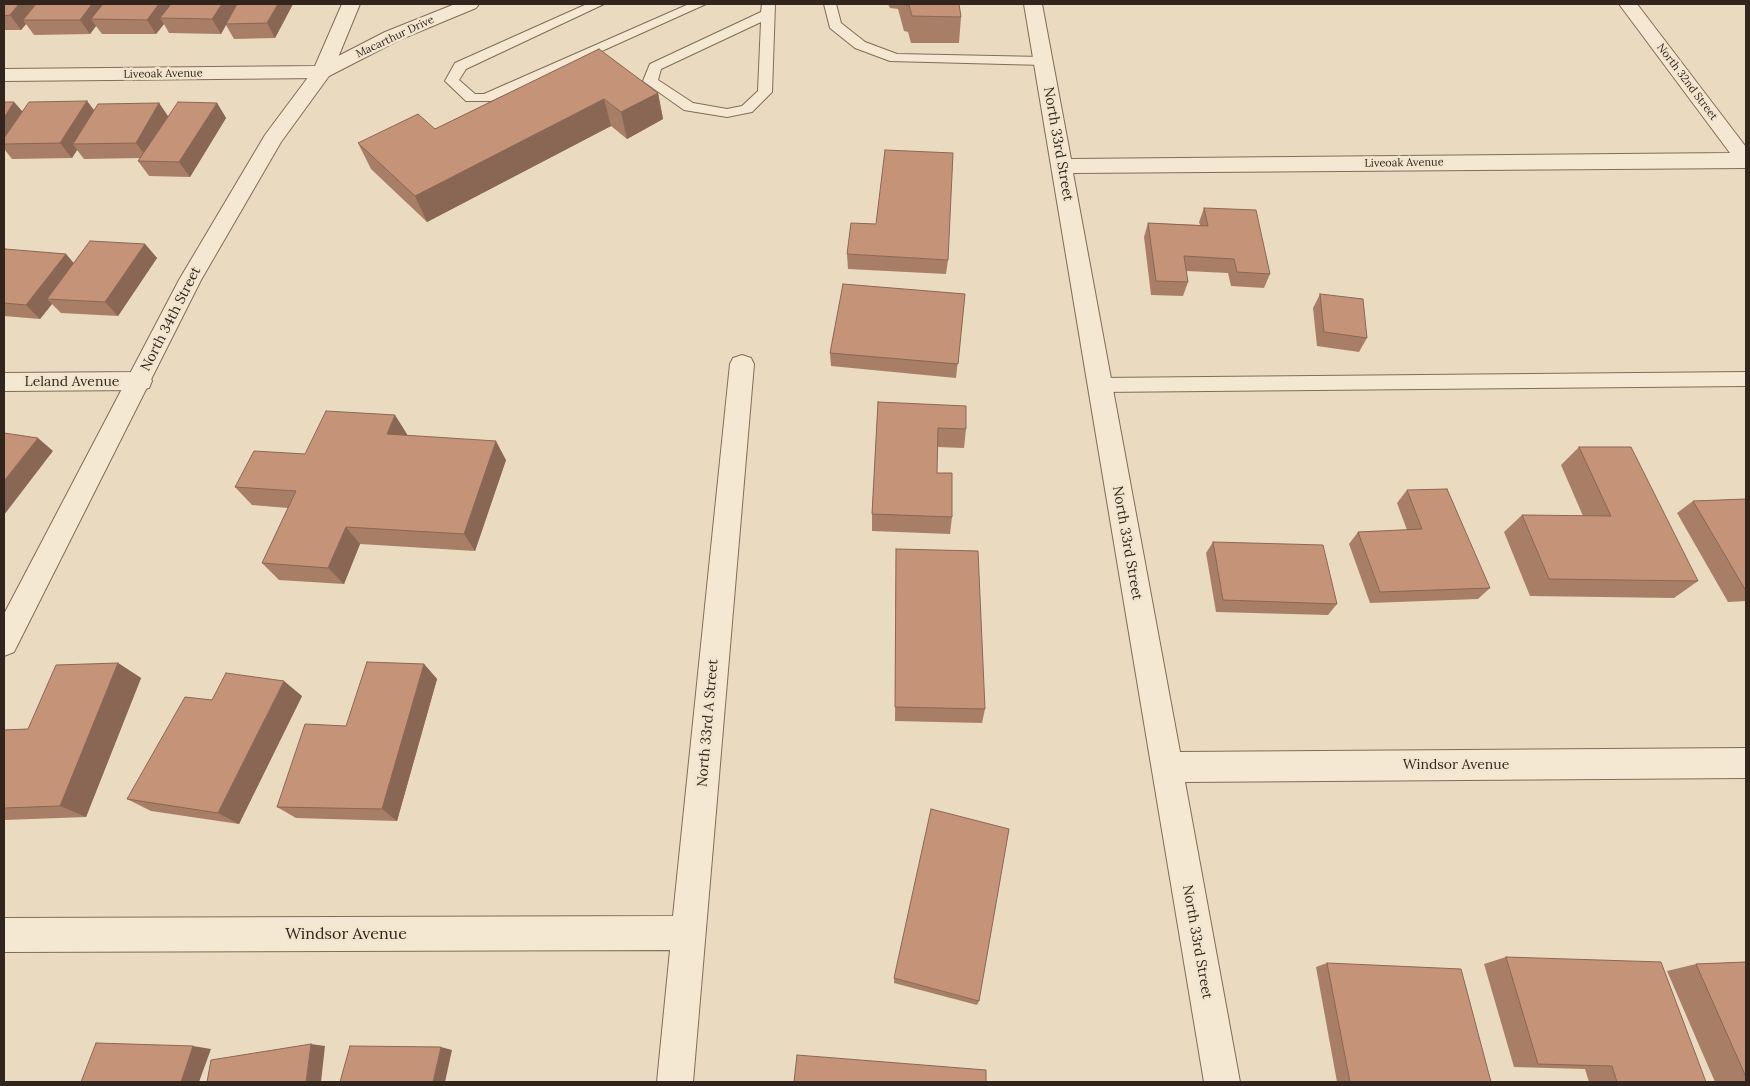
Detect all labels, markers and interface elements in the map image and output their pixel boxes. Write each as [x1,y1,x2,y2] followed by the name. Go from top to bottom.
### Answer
[354,13,436,61] street label: Macarthur Drive
[1654,41,1720,123] street label: North 32nd Street
[123,67,203,81] street label: Liveoak Avenue
[1040,86,1076,202] street label: North 33rd Street
[1364,156,1444,170] street label: Liveoak Avenue
[137,264,205,374] street label: North 34th Street
[25,374,119,390] street label: Leland Avenue
[1109,485,1145,601] street label: North 33rd Street
[694,658,722,788] street label: North 33rd A Street
[1403,757,1509,773] street label: Windsor Avenue
[1179,884,1215,1000] street label: North 33rd Street
[285,924,407,944] street label: Windsor Avenue

